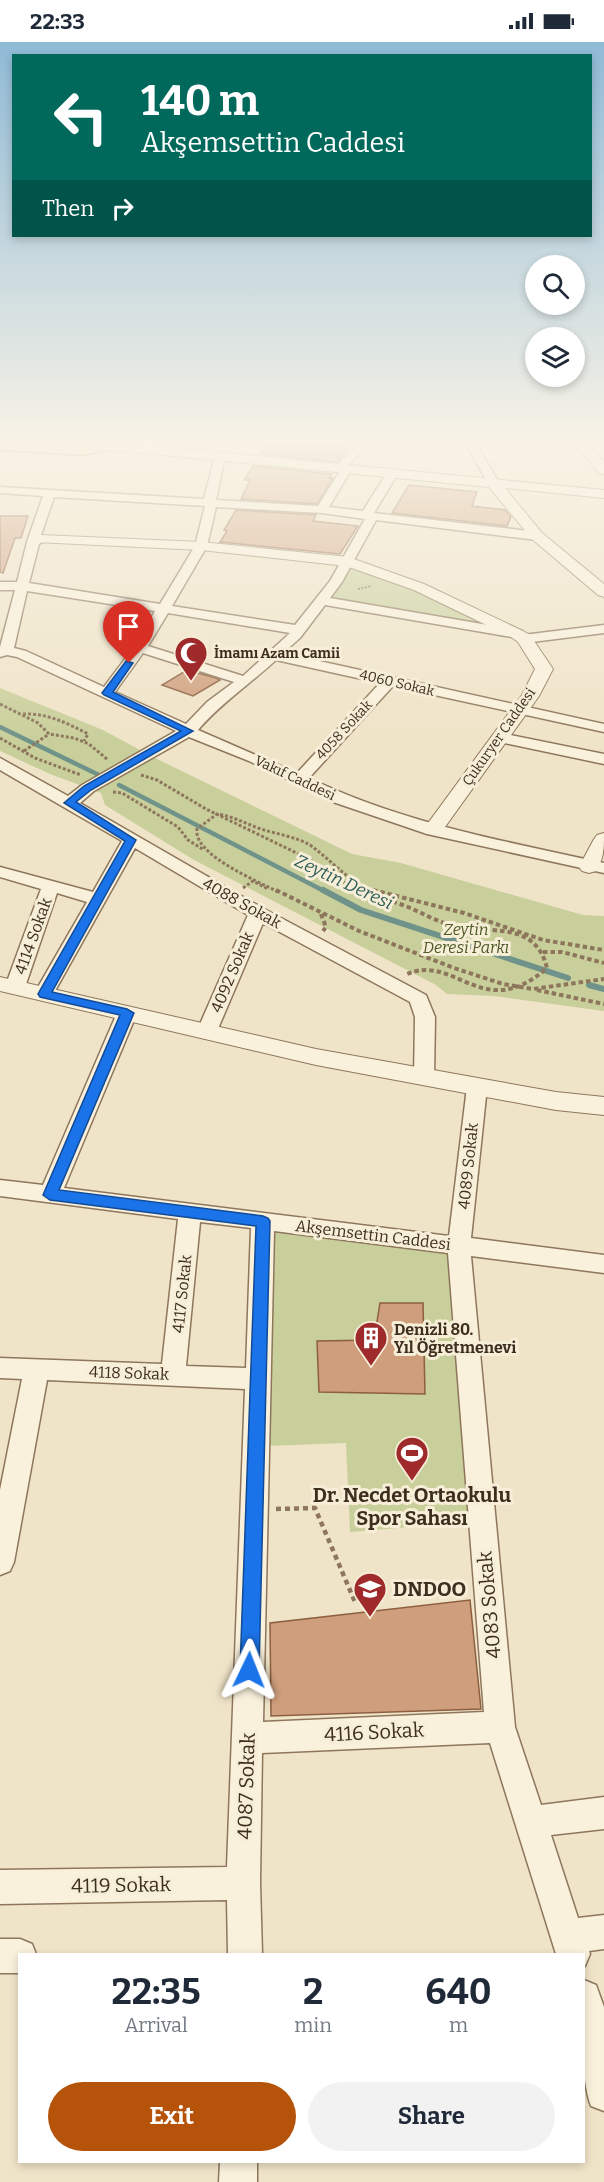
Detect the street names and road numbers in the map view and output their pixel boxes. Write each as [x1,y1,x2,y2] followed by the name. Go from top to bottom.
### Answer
[358,666,436,700] street label: 4060 Sokak
[459,685,539,789] street label: Çukuryer Caddesi
[312,697,376,763] street label: 4058 Sokak
[252,752,338,804] street label: Vakıf Caddesi
[199,874,285,932] street label: 4088 Sokak
[10,895,56,977] street label: 4114 Sokak
[206,929,258,1015] street label: 4092 Sokak
[454,1122,482,1210] street label: 4089 Sokak
[294,1216,452,1254] street label: Akşemsettin Caddesi
[168,1254,196,1334] street label: 4117 Sokak
[89,1362,169,1384] street label: 4118 Sokak
[472,1550,506,1660] street label: 4083 Sokak
[323,1717,425,1747] street label: 4116 Sokak
[232,1732,260,1840] street label: 4087 Sokak
[71,1872,172,1898] street label: 4119 Sokak

